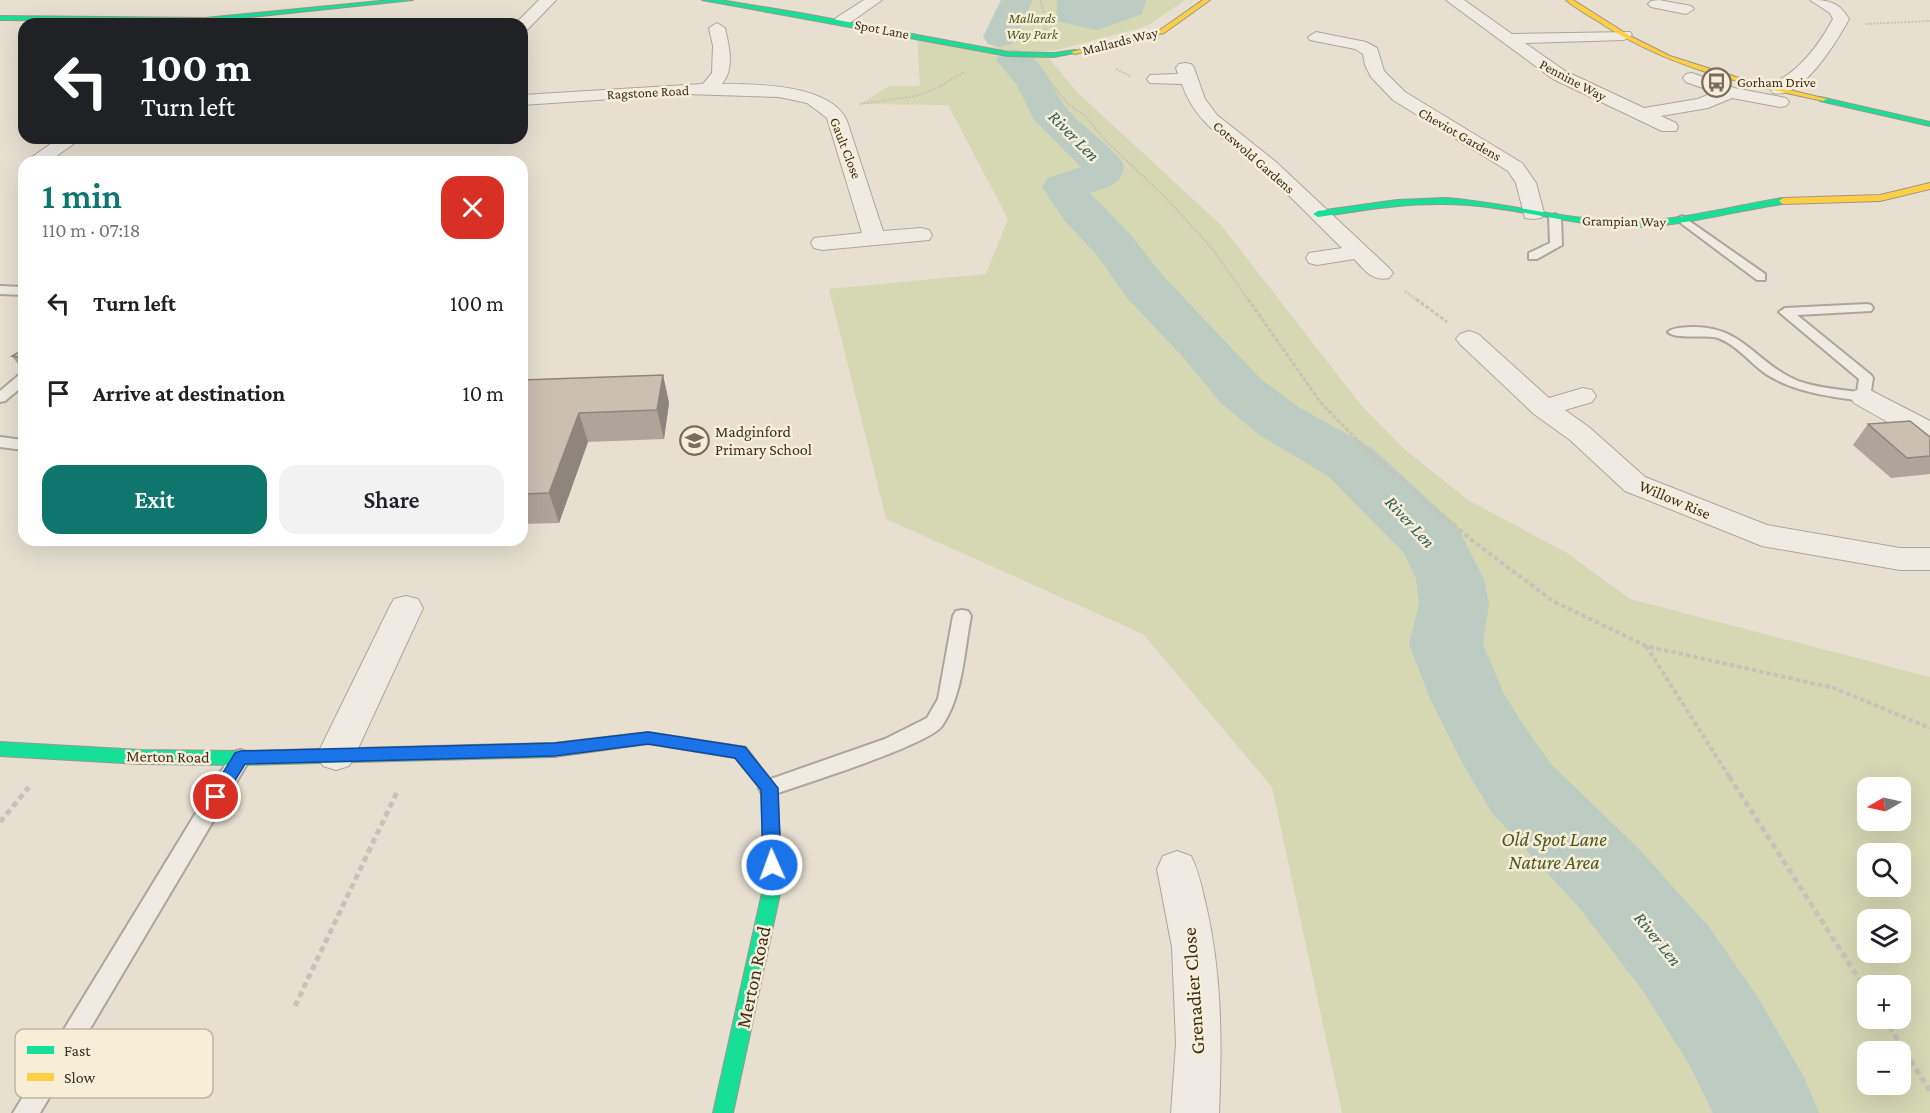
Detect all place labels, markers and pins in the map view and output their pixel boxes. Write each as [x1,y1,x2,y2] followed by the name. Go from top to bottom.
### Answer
[1700,66,1732,98] bus stop icon: Gorham Drive
[1737,74,1816,90] place label: Gorham Drive
[715,423,812,459] place label: Madginford Primary School
[678,424,710,456] school or university icon: Madginford Primary School
[190,771,241,822] pin

